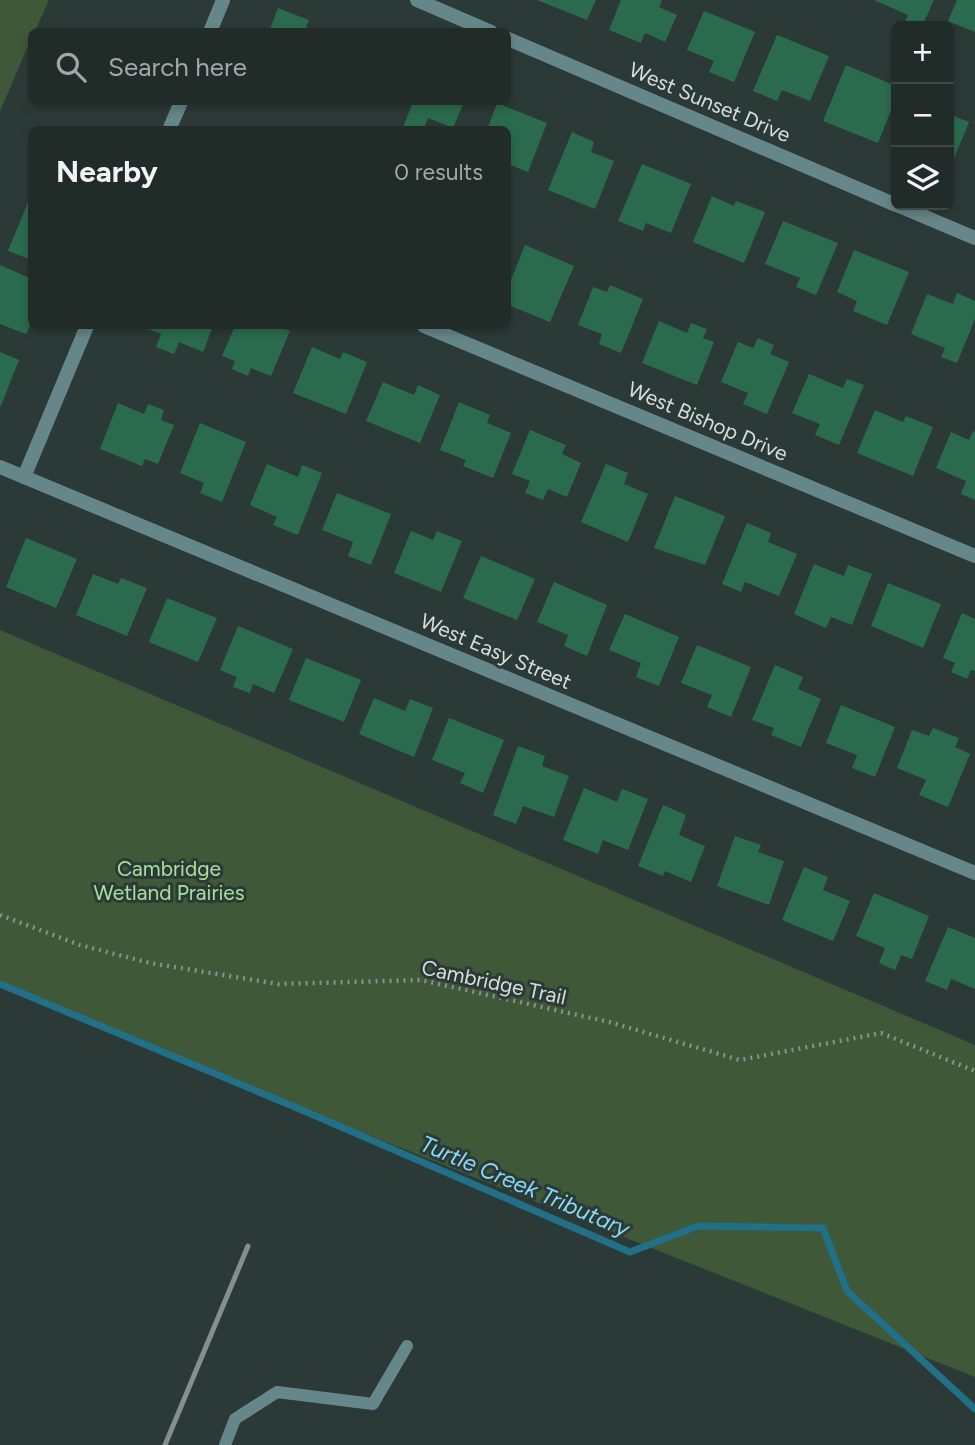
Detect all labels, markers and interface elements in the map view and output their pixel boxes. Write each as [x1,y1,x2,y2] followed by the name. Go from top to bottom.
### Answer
[891,21,954,210] map controls
[891,21,954,84] button: +
[28,28,511,105] search box
[52,48,90,86] icon: search
[108,51,247,83] text: Search here
[626,57,794,147] street label: West Sunset Drive
[891,84,954,147] button: −
[891,147,954,210] button: layers
[56,153,158,190] text: Nearby
[394,158,483,186] text: 0 results
[624,376,792,466] street label: West Bishop Drive
[417,608,575,694] street label: West Easy Street
[93,856,245,905] park label: Cambridge Wetland Prairies
[419,954,569,1010] street label: Cambridge Trail
[416,1129,635,1243] water label: Turtle Creek Tributary

